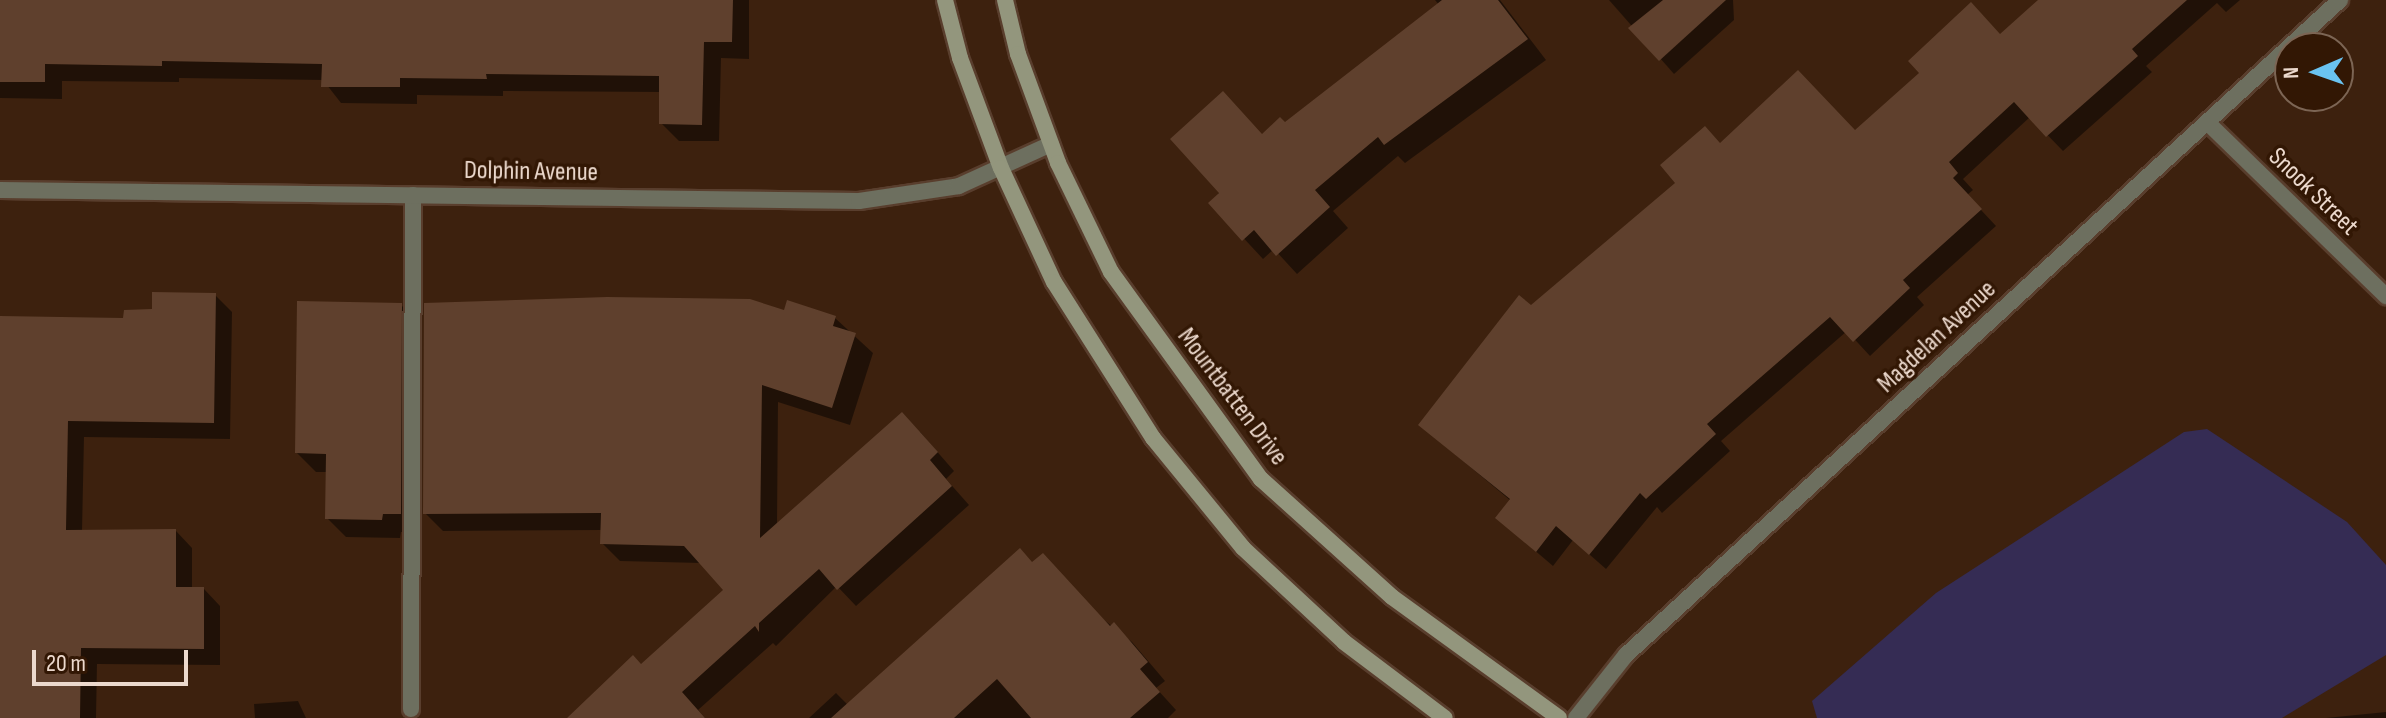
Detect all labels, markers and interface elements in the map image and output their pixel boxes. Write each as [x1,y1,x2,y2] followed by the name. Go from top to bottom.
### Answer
[2274,32,2354,112] north arrow
[2278,66,2305,79] text: N
[2262,142,2364,242] street label: Snook Street
[464,155,598,189] street label: Dolphin Avenue
[1871,274,2003,400] street label: Magdelan Avenue
[1170,322,1294,472] street label: Mountbatten Drive
[36,634,192,684] scale bar
[46,649,86,678] text: 20 m

